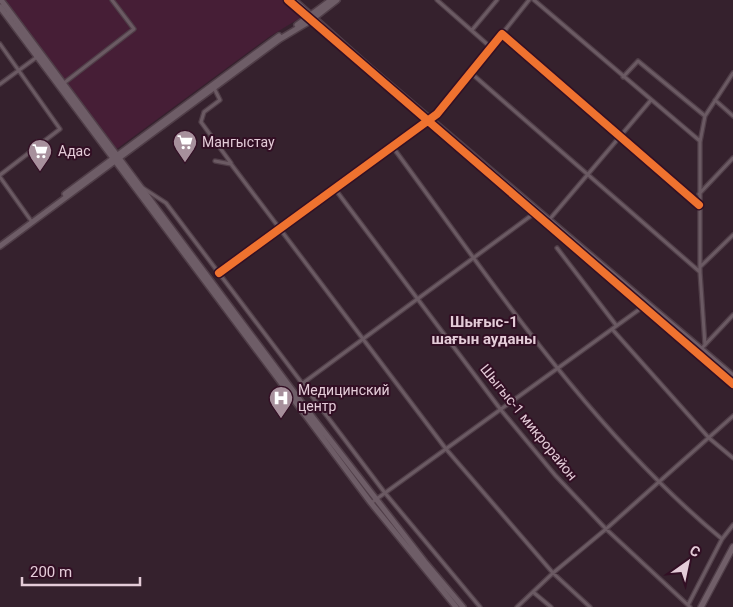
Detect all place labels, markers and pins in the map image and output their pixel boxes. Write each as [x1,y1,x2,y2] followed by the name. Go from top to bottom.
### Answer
[172,129,198,163] supermarket icon: Мангыстау
[202,134,275,150] place label: Мангыстау
[27,138,53,172] supermarket icon: Адас
[58,143,91,159] place label: Адас
[298,382,390,414] place label: Медицинский центр
[268,385,294,419] hospital icon: Медицинский центр

